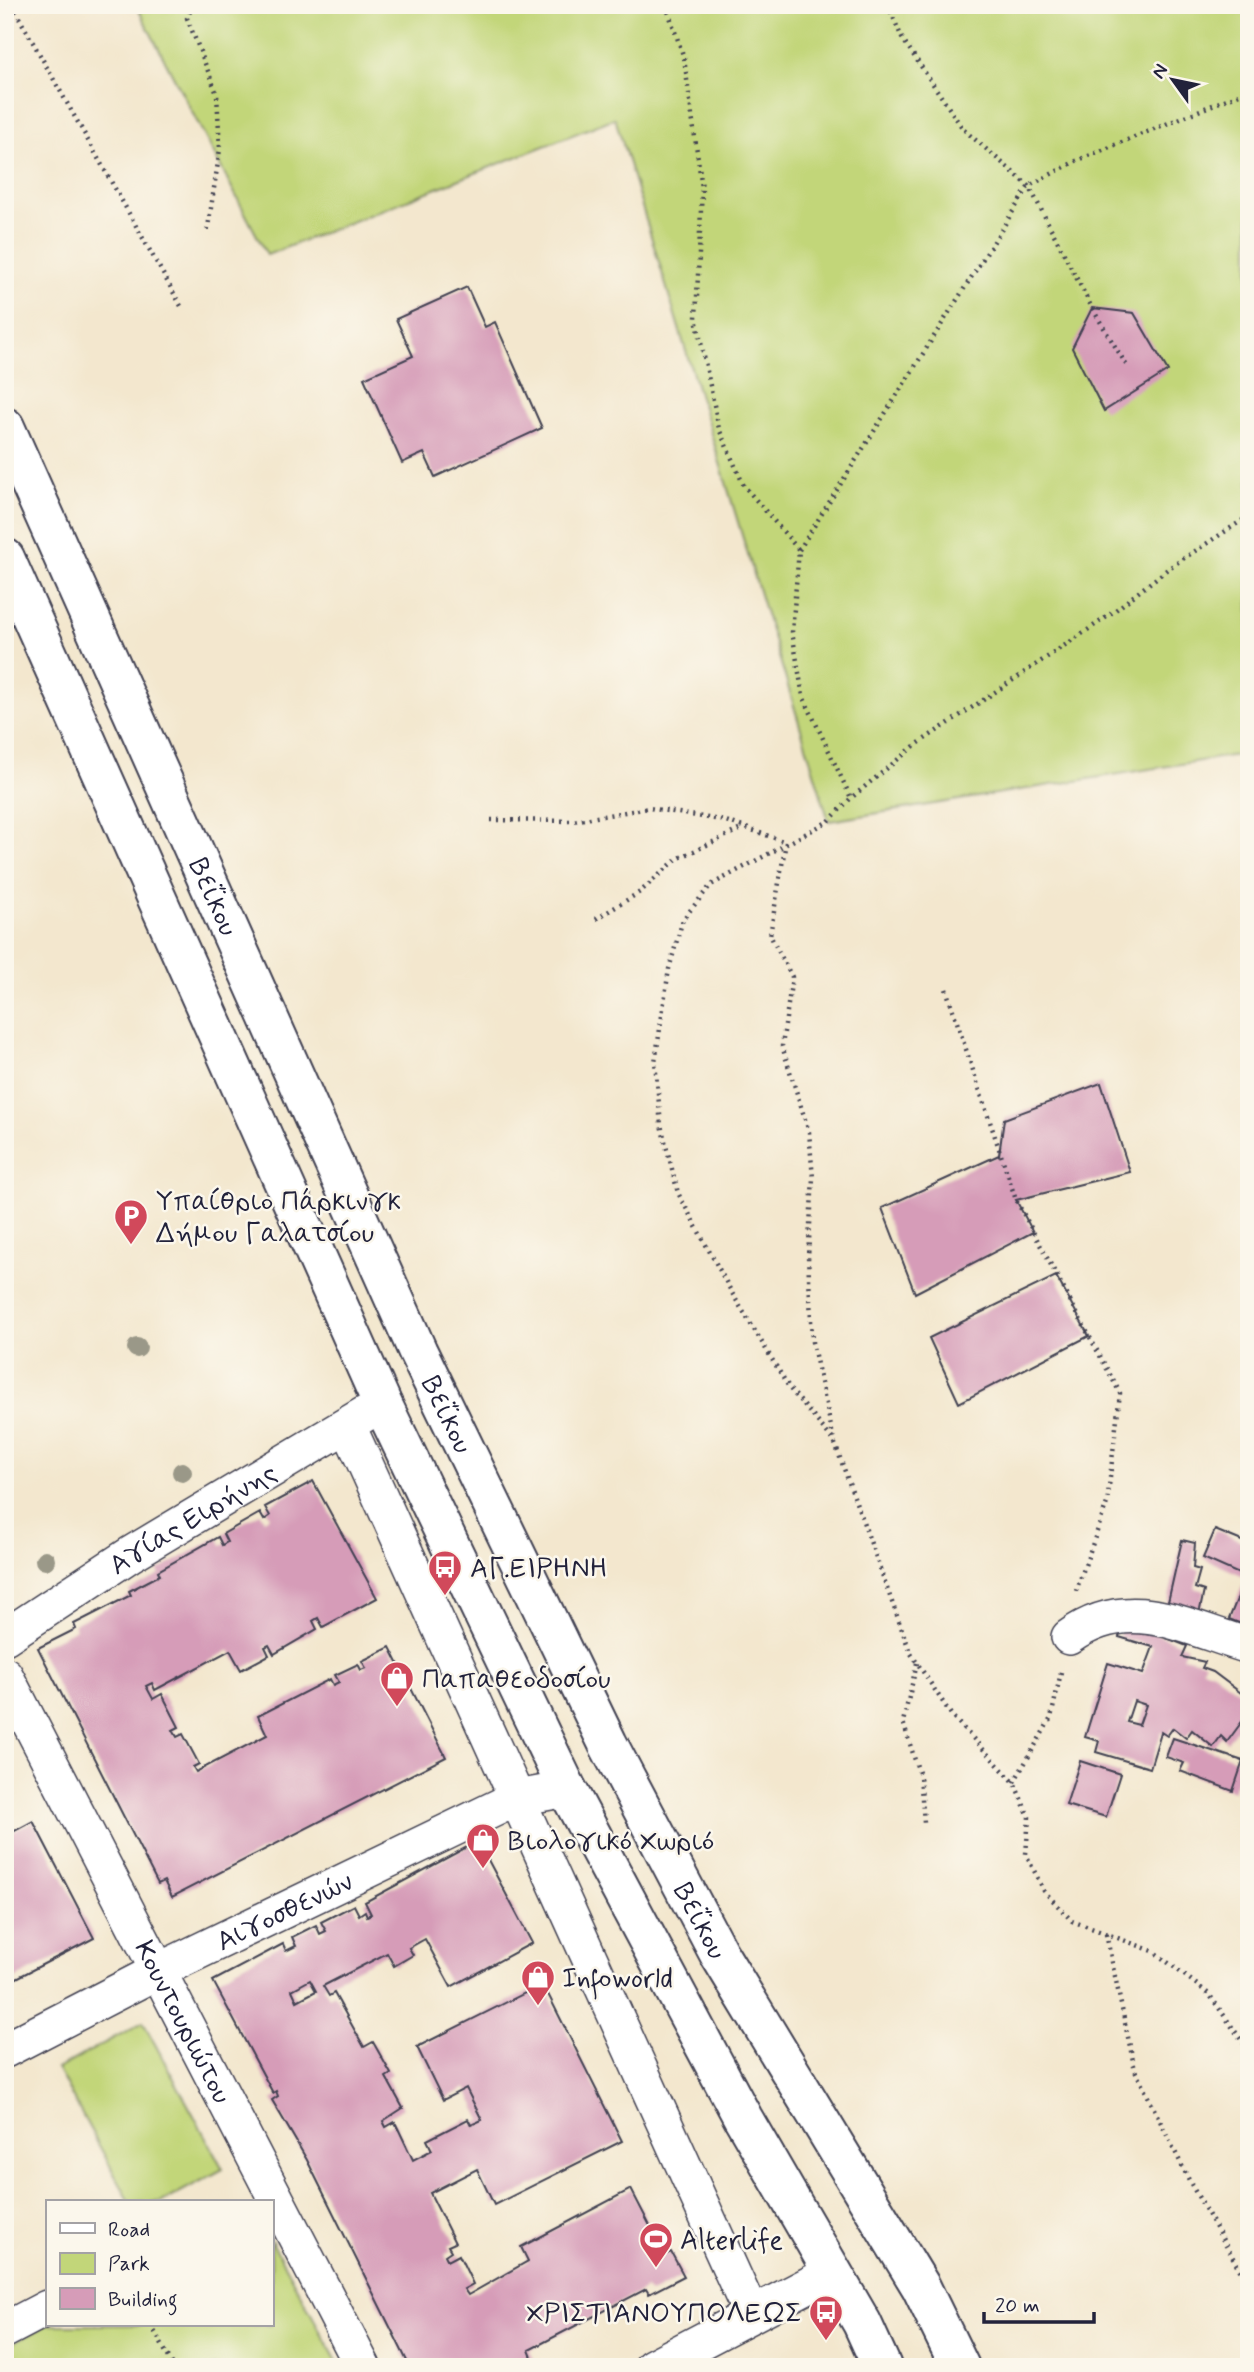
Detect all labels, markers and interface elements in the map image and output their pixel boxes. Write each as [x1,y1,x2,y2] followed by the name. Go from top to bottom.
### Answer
[1138,46,1208,116] north arrow
[1146,59,1174,84] text: N
[179,852,246,942] street label: Βεΐκου
[156,1184,401,1253] place label: Υπαίθριο Πάρκινγκ Δήμου Γαλατσίου
[112,1197,150,1246] parking icon: Υπαίθριο Πάρκινγκ Δήμου Γαλατσίου
[411,1370,480,1460] street label: Βεΐκου
[102,1455,284,1585] street label: Αγίας Ειρήνης
[426,1548,464,1597] bus stop icon: ΑΓ.ΕΙΡΗΝΗ
[470,1551,608,1588] place label: ΑΓ.ΕΙΡΗΝΗ
[378,1659,416,1708] shop icon: Παπαθεοδοσίου
[422,1662,611,1699] place label: Παπαθεοδοσίου
[464,1821,502,1870] shop icon: Βιολογικό Χωριό
[508,1824,714,1861] place label: Βιολογικό Χωριό
[211,1864,359,1961] street label: Αιγοσθενών
[663,1877,734,1966] street label: Βεΐκου
[124,1935,240,2110] street label: Κουντουριώτου
[519,1958,557,2007] shop icon: Infoworld
[562,1961,673,2000] place label: Infoworld
[46,2200,273,2326] legend
[108,2216,150,2244] text: Road
[637,2220,675,2269] sports icon: Alterlife
[680,2223,783,2260] place label: Alterlife
[108,2250,150,2278] text: Park
[984,2281,1095,2325] scale bar
[108,2286,178,2316] text: Building
[995,2292,1040,2320] text: 20 m
[807,2293,845,2342] bus stop icon: ΧΡΙΣΤΙΑΝΟΥΠΟΛΕΩΣ
[526,2296,802,2333] place label: ΧΡΙΣΤΙΑΝΟΥΠΟΛΕΩΣ

